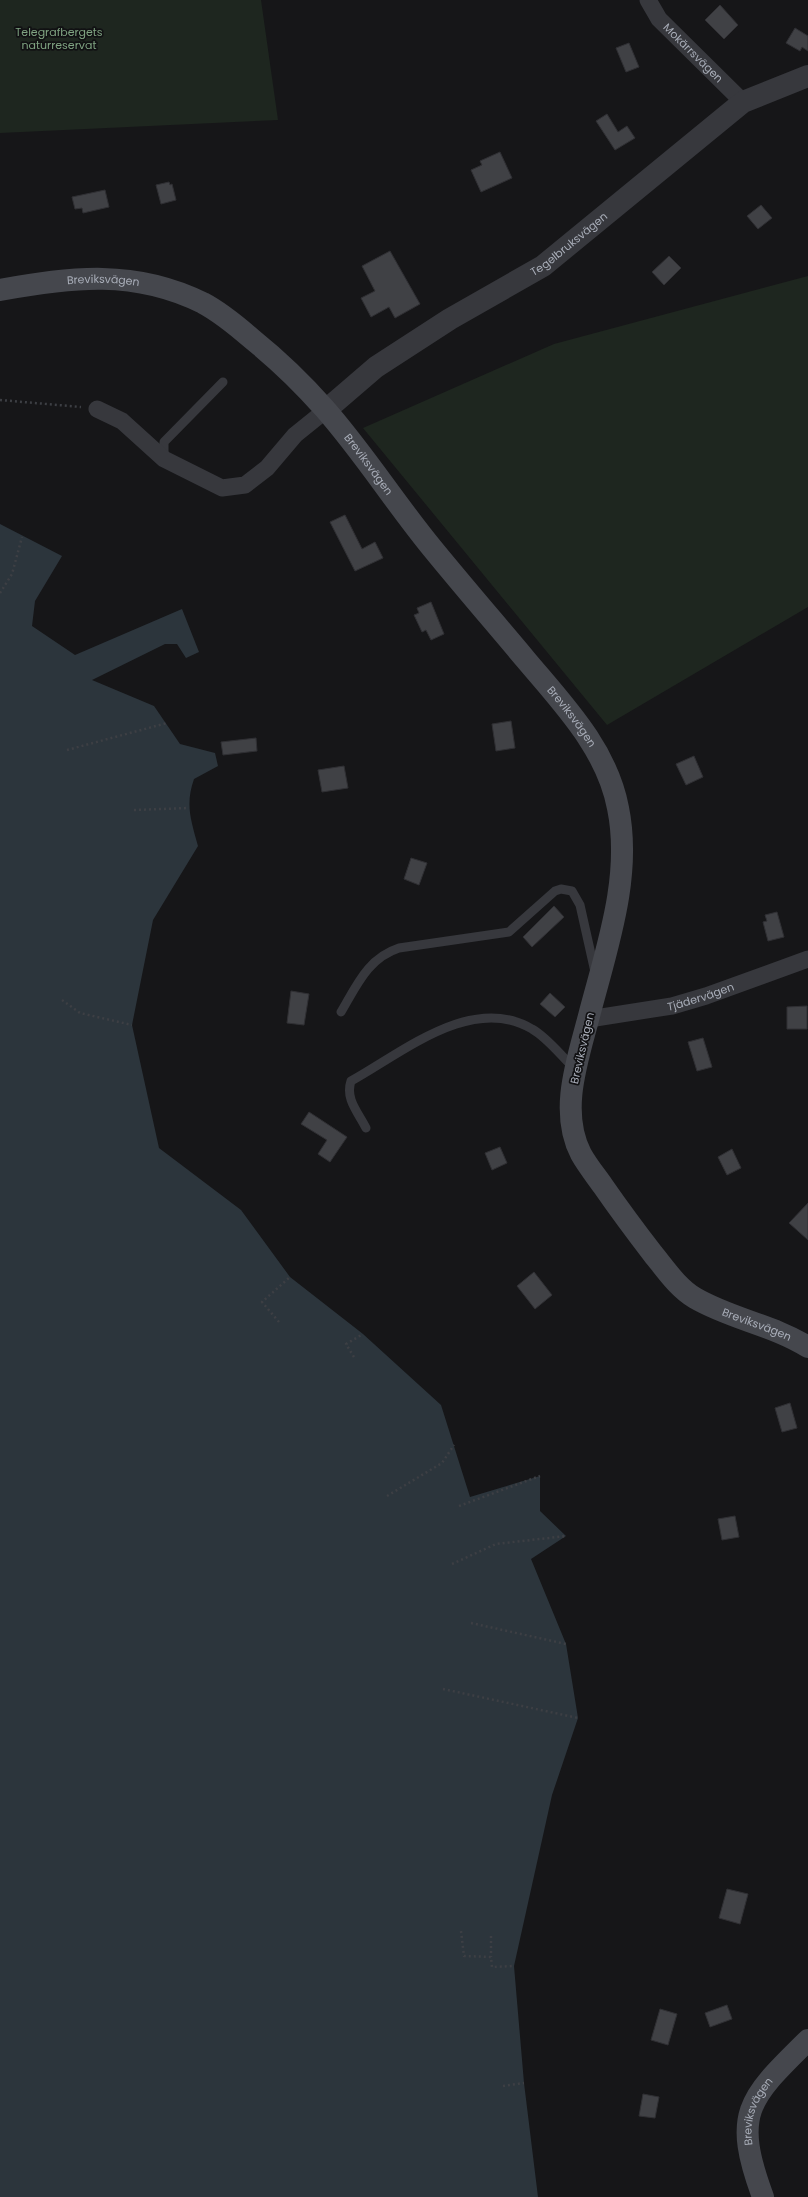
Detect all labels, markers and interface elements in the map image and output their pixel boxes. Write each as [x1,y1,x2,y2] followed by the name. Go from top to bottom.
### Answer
[660,19,727,86] street label: Mokärrsvägen
[15,24,103,53] park label: Telegrafbergets naturreservat
[527,208,611,280] street label: Tegelbruksvägen
[66,271,141,290] street label: Breviksvägen
[340,430,397,498] street label: Breviksvägen
[543,682,600,750] street label: Breviksvägen
[666,979,736,1015] street label: Tjädervägen
[566,1011,598,1085] street label: Breviksvägen
[720,1304,794,1345] street label: Breviksvägen
[740,2074,776,2146] street label: Breviksvägen

